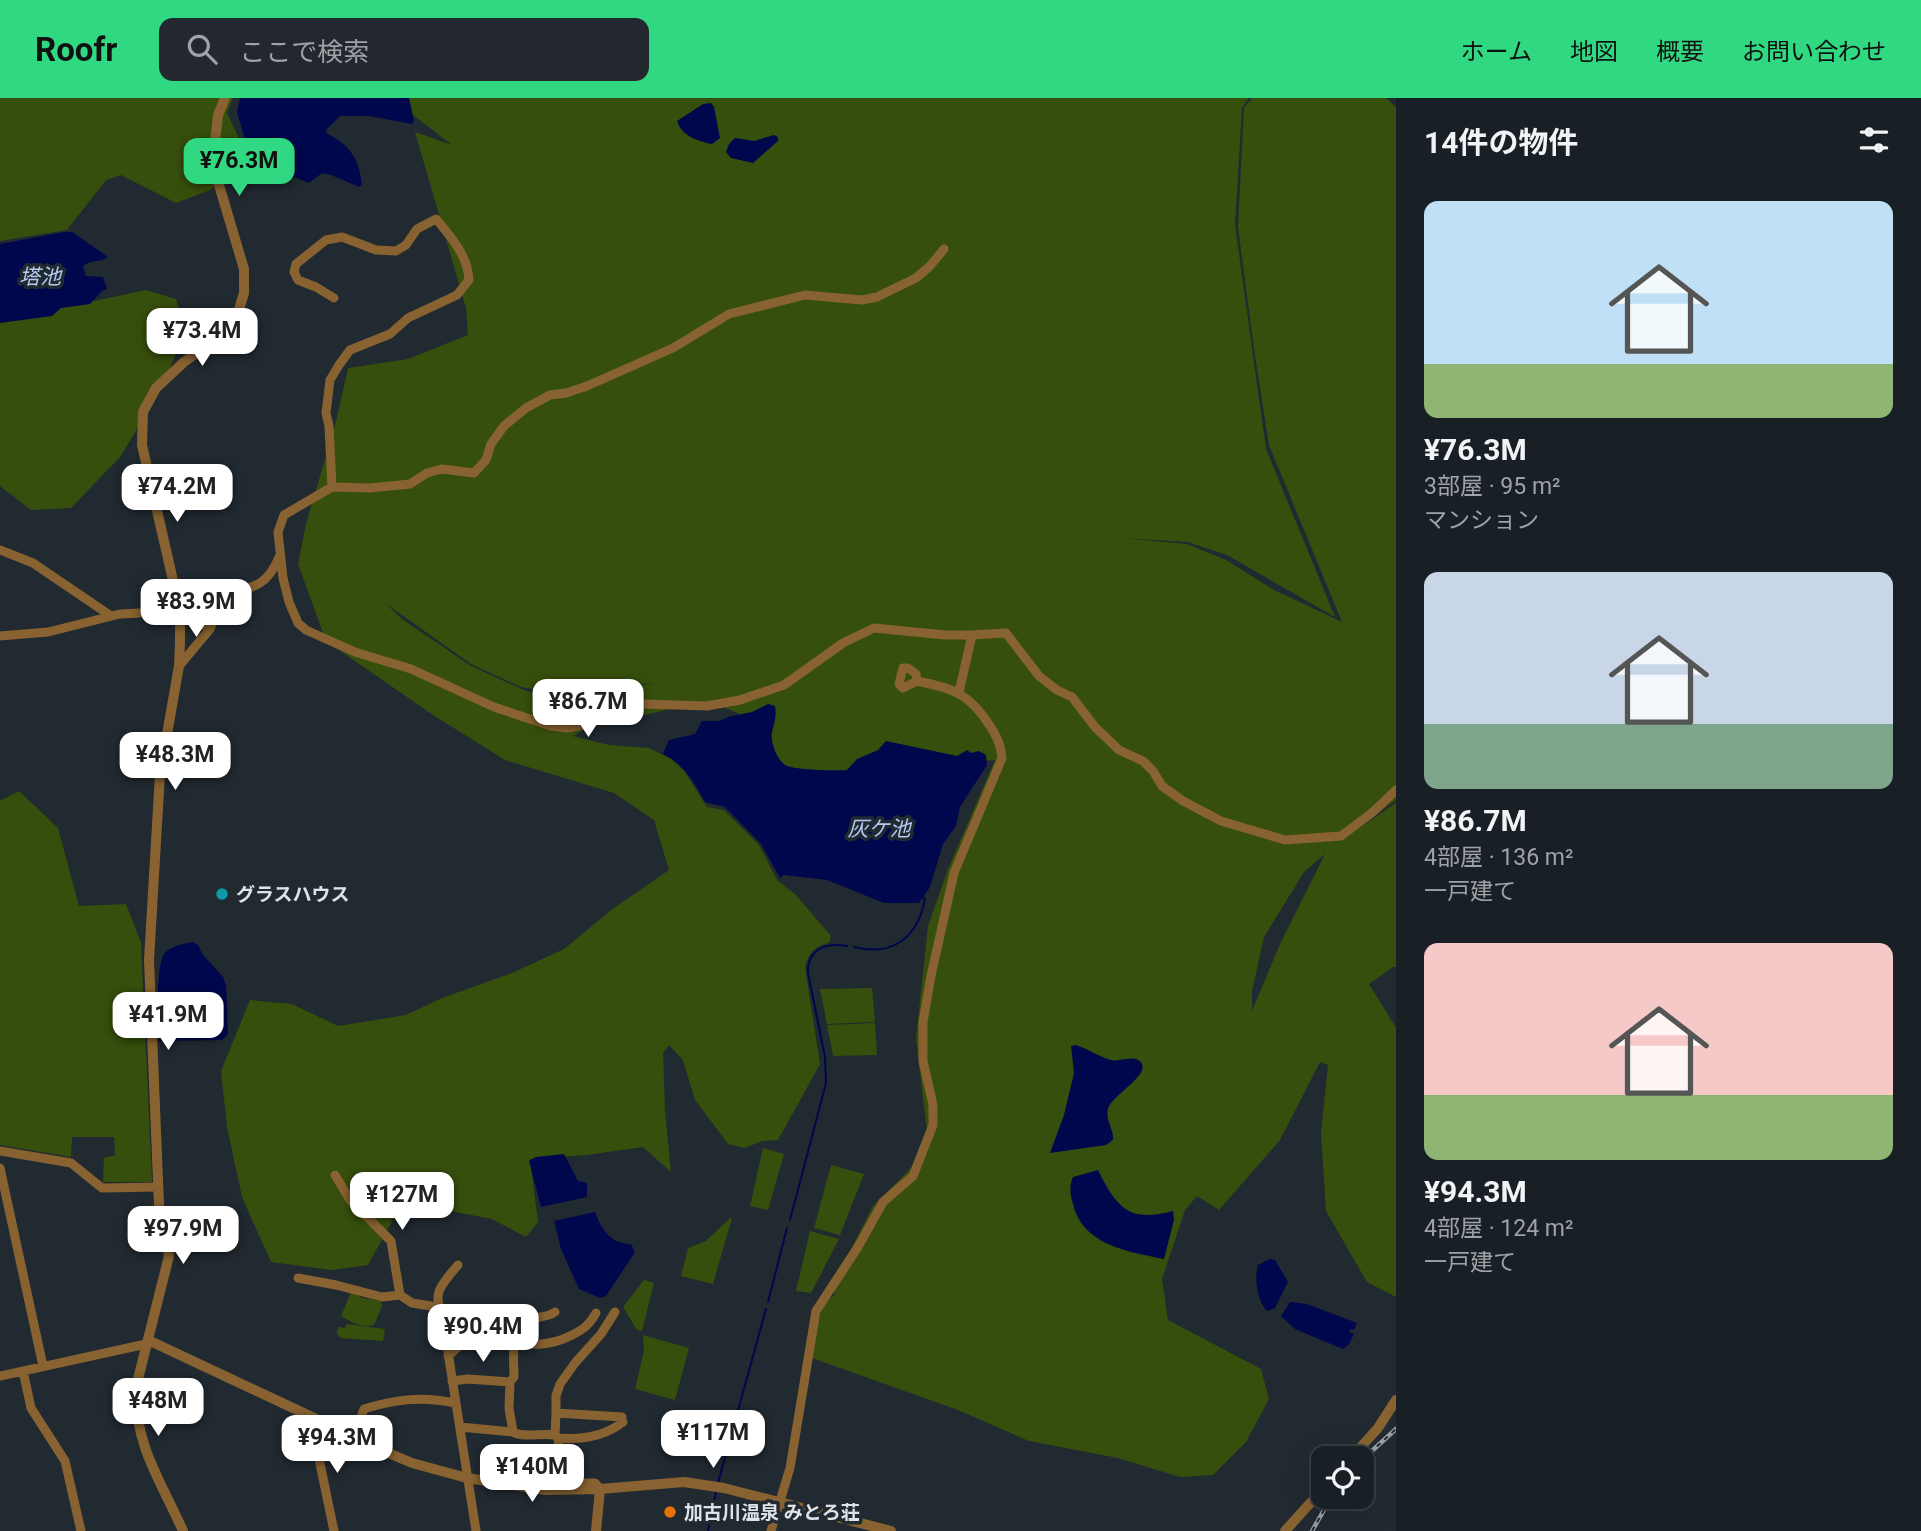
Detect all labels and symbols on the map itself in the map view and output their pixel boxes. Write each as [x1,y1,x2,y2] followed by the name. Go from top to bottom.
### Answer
[182,139,296,198] pin: ¥76.3M
[19,265,63,289] water label: 塔池
[145,308,259,368] pin: ¥73.4M
[120,464,234,524] pin: ¥74.2M
[139,580,253,639] pin: ¥83.9M
[531,680,645,739] pin: ¥86.7M
[118,732,232,792] pin: ¥48.3M
[848,817,912,841] water label: 灰ケ池
[236,883,350,906] place label: グラスハウス
[214,886,230,902] marker: グラスハウス
[111,992,225,1052] pin: ¥41.9M
[353,1172,451,1232] pin: ¥127M
[126,1206,240,1266] pin: ¥97.9M
[426,1304,540,1364] pin: ¥90.4M
[117,1378,199,1438] pin: ¥48M
[664,1410,762,1470] pin: ¥117M
[280,1416,394,1475] pin: ¥94.3M
[483,1444,581,1504] pin: ¥140M
[684,1501,860,1524] place label: 加古川温泉 みとろ荘
[662,1504,678,1520] marker: 加古川温泉 みとろ荘

